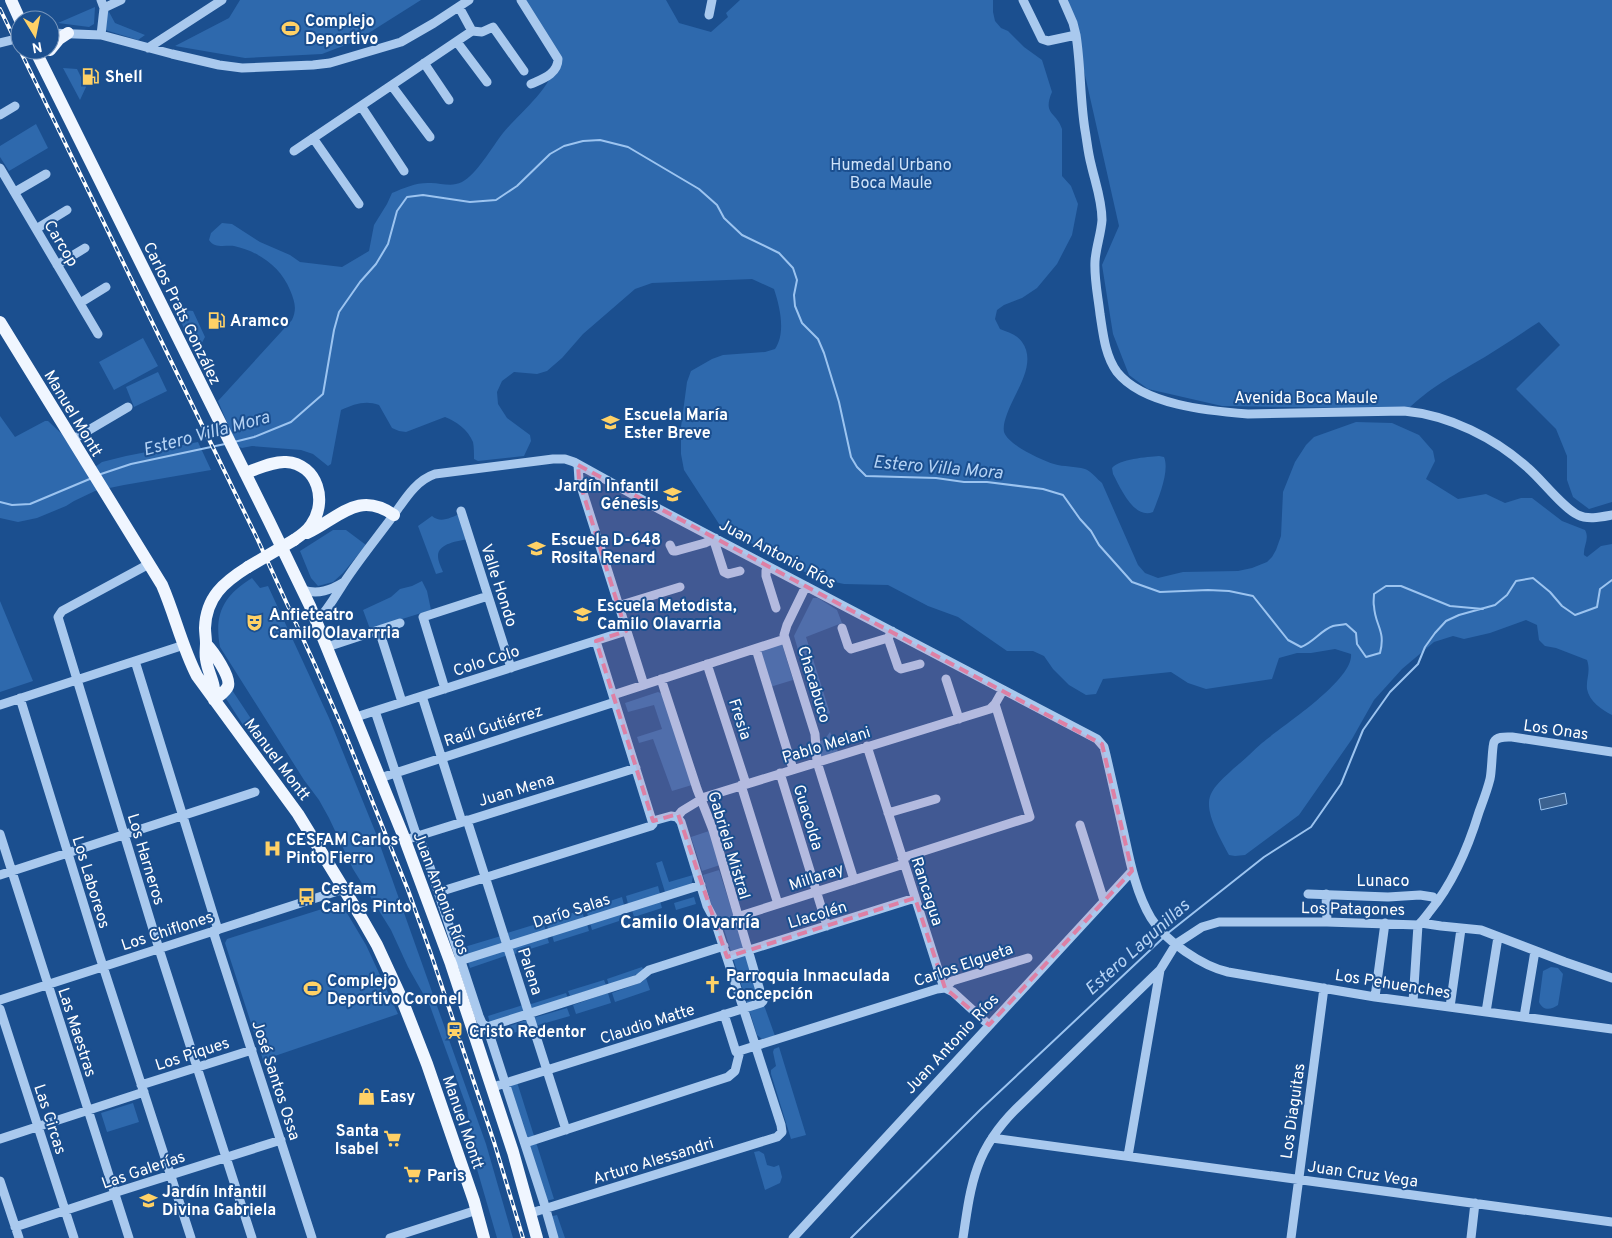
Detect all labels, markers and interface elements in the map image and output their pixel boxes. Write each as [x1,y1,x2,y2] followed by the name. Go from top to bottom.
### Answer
[10,10,60,60] north arrow
[305,12,378,50] place label: Complejo Deportivo
[281,19,301,39] sports icon: Complejo Deportivo
[31,37,43,56] text: N
[81,66,101,86] fuel station icon: Shell
[105,68,143,88] place label: Shell
[830,156,952,194] park label: Humedal Urbano Boca Maule
[39,217,82,271] street label: Carcop
[138,239,225,389] street label: Carlos Prats González
[206,310,226,330] fuel station icon: Aramco
[230,312,289,332] place label: Aramco
[39,367,106,461] street label: Manuel Montt
[1234,389,1378,409] street label: Avenida Boca Maule
[140,406,273,462] water label: Estero Villa Mora
[624,406,728,444] place label: Escuela María Ester Breve
[600,413,620,433] school or university icon: Escuela María Ester Breve
[872,451,1004,486] water label: Estero Villa Mora
[554,477,659,515] place label: Jardín Infantil Génesis
[663,484,683,504] school or university icon: Jardín Infantil Génesis
[715,515,839,594] street label: Juan Antonio Ríos
[551,531,661,569] place label: Escuela D-648 Rosita Renard
[527,538,547,558] school or university icon: Escuela D-648 Rosita Renard
[475,542,521,630] street label: Valle Hondo
[597,597,737,635] place label: Escuela Metodista, Camilo Olavarria
[573,604,593,624] school or university icon: Escuela Metodista, Camilo Olavarria
[269,606,400,644] place label: Anfieteatro Camilo Olavarrria
[245,613,265,633] theatre icon: Anfieteatro Camilo Olavarrria
[451,642,522,682] street label: Colo Colo
[792,644,834,726] street label: Chacabuco
[723,697,755,743] street label: Fresia
[442,702,546,752] street label: Raúl Gutiérrez
[239,715,314,805] street label: Manuel Montt
[1522,717,1590,745] street label: Los Onas
[780,723,873,769] street label: Pablo Melani
[476,770,557,812] street label: Juan Mena
[788,782,827,853] street label: Guacolda
[702,789,754,902] street label: Gabriela Mistral
[122,811,168,908] street label: Los Harneros
[408,830,473,958] street label: Juan Antonio Ríos
[286,831,398,869] place label: CESFAM Carlos Pinto Fierro
[67,834,114,931] street label: Los Laboreos
[262,838,282,858] hospital icon: CESFAM Carlos Pinto Fierro
[906,855,947,929] street label: Rancagua
[787,860,847,896] street label: Millaray
[1357,872,1409,892] street label: Lunaco
[321,880,412,918] place label: Cesfam Carlos Pinto
[297,887,317,907] bus stop icon: Cesfam Carlos Pinto
[530,890,613,934] street label: Darío Salas
[1081,894,1196,1001] water label: Estero Lagunillas
[786,897,850,934] street label: Llacolén
[1301,899,1405,921] street label: Los Patagones
[119,908,216,956] street label: Los Chiflones
[620,912,760,935] district label: Camilo Olavarría
[911,940,1016,992] street label: Carlos Elgueta
[512,945,546,998] street label: Palena
[1333,966,1452,1004] street label: Los Pehuenches
[726,967,890,1005] place label: Parroquia Inmaculada Concepción
[327,972,462,1010] place label: Complejo Deportivo Coronel
[702,974,722,994] church icon: Parroquia Inmaculada Concepción
[303,979,323,999] sports icon: Complejo Deportivo Coronel
[52,985,100,1080] street label: Las Maestras
[901,990,1004,1099] street label: Juan Antonio Ríos
[598,1000,698,1050] street label: Claudio Matte
[246,1018,304,1143] street label: José Santos Ossa
[445,1021,465,1041] station icon: Cristo Redentor
[469,1023,587,1043] place label: Cristo Redentor
[153,1033,232,1076] street label: Los Piques
[1277,1062,1311,1160] street label: Los Diaguitas
[437,1073,487,1172] street label: Manuel Montt
[28,1082,70,1157] street label: Las Circas
[356,1086,376,1106] shop icon: Easy
[380,1088,415,1108] place label: Easy
[335,1122,379,1160] place label: Santa Isabel
[383,1129,403,1149] supermarket icon: Santa Isabel
[591,1134,716,1190] street label: Arturo Alessandri
[99,1147,188,1195] street label: Las Galerías
[1306,1157,1419,1193] street label: Juan Cruz Vega
[403,1165,423,1185] supermarket icon: Paris
[427,1167,465,1187] place label: Paris
[162,1183,276,1221] place label: Jardín Infantil Divina Gabriela
[138,1190,158,1210] school or university icon: Jardín Infantil Divina Gabriela

